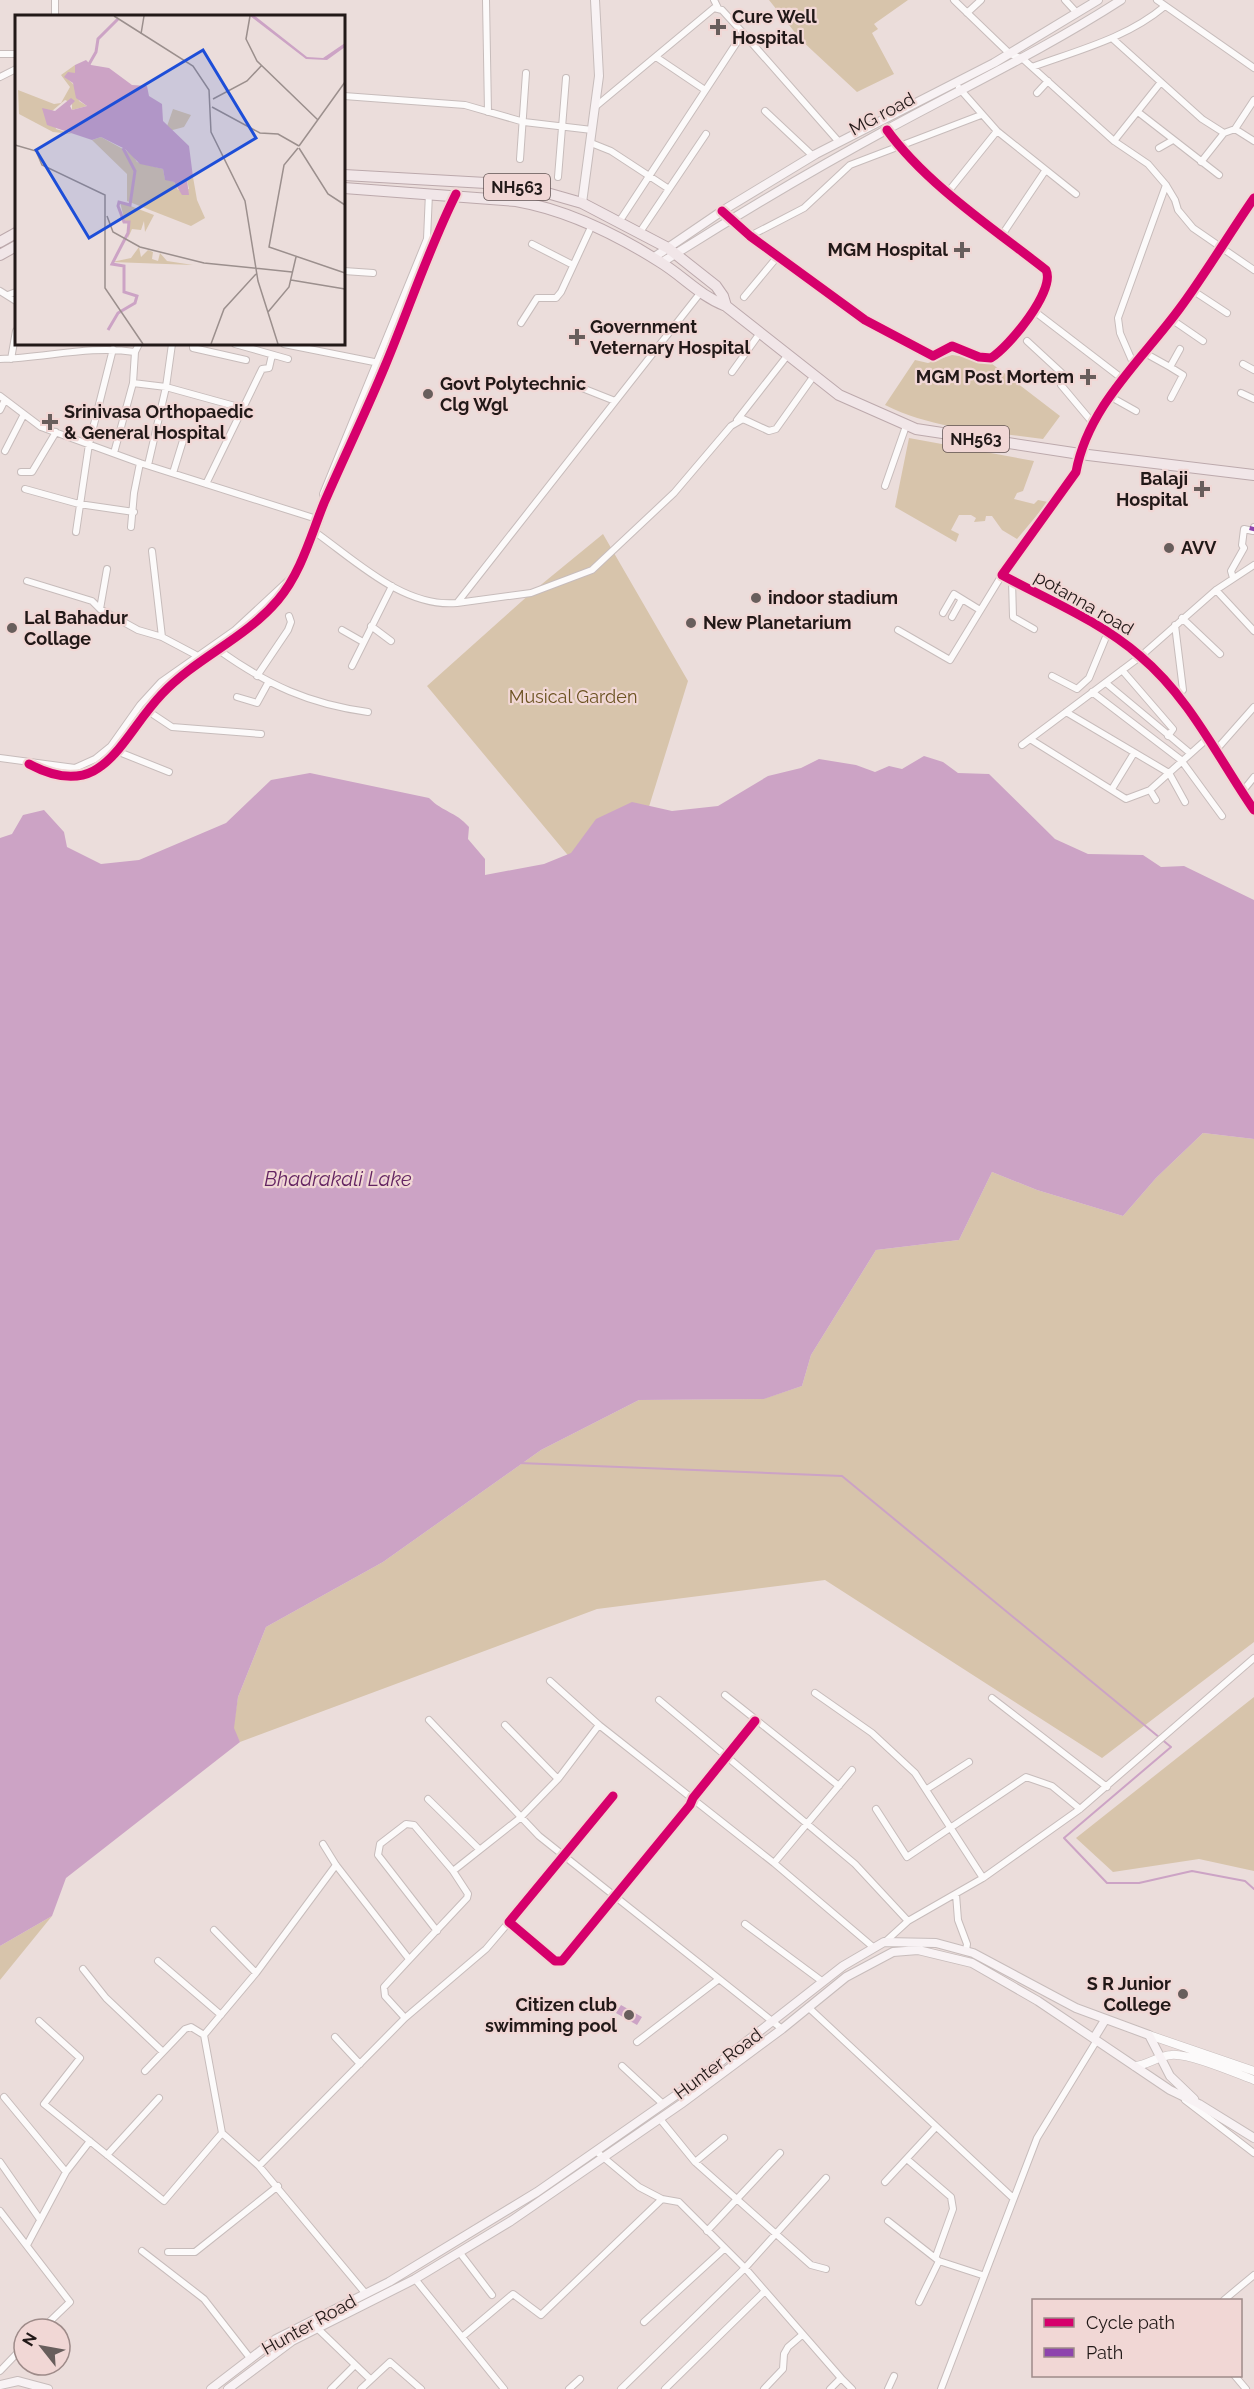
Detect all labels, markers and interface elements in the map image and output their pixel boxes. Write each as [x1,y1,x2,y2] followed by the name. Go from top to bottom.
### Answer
[732,6,817,48] place label: Cure Well Hospital
[15,15,345,345] inset map
[709,18,727,36] marker: Cure Well Hospital
[845,88,918,139] street label: MG road
[484,174,550,200] road number: NH563
[827,239,948,260] place label: MGM Hospital
[953,241,971,259] marker: MGM Hospital
[590,316,750,358] place label: Government Veternary Hospital
[568,328,586,346] marker: Government Veternary Hospital
[916,366,1074,387] place label: MGM Post Mortem
[1079,368,1097,386] marker: MGM Post Mortem
[440,373,586,415] place label: Govt Polytechnic Clg Wgl
[421,387,435,401] marker: Govt Polytechnic Clg Wgl
[64,401,254,443] place label: Srinivasa Orthopaedic & General Hospital
[41,413,59,431] marker: Srinivasa Orthopaedic & General Hospital
[943,426,1009,452] road number: NH563
[1116,468,1188,510] place label: Balaji Hospital
[1193,480,1211,498] marker: Balaji Hospital
[1181,537,1217,558] place label: AVV
[1162,541,1176,555] marker: AVV
[1031,566,1137,639] street label: potanna road
[768,587,898,608] place label: indoor stadium
[749,591,763,605] marker: indoor stadium
[24,607,128,649] place label: Lal Bahadur Collage
[703,612,852,633] place label: New Planetarium
[684,616,698,630] marker: New Planetarium
[5,621,19,635] marker: Lal Bahadur Collage
[509,686,637,707] park label: Musical Garden
[264,1167,412,1191] water label: Bhadrakali Lake
[1087,1973,1171,2015] place label: S R Junior College
[1176,1987,1190,2001] marker: S R Junior College
[485,1994,617,2036] place label: Citizen club swimming pool
[622,2008,636,2022] marker: Citizen club swimming pool
[670,2024,766,2103] street label: Hunter Road
[258,2290,360,2359] street label: Hunter Road
[1032,2299,1242,2377] legend
[1086,2312,1175,2333] text: Cycle path
[12,2317,72,2377] north arrow
[18,2329,41,2350] text: N
[1086,2342,1123,2363] text: Path

